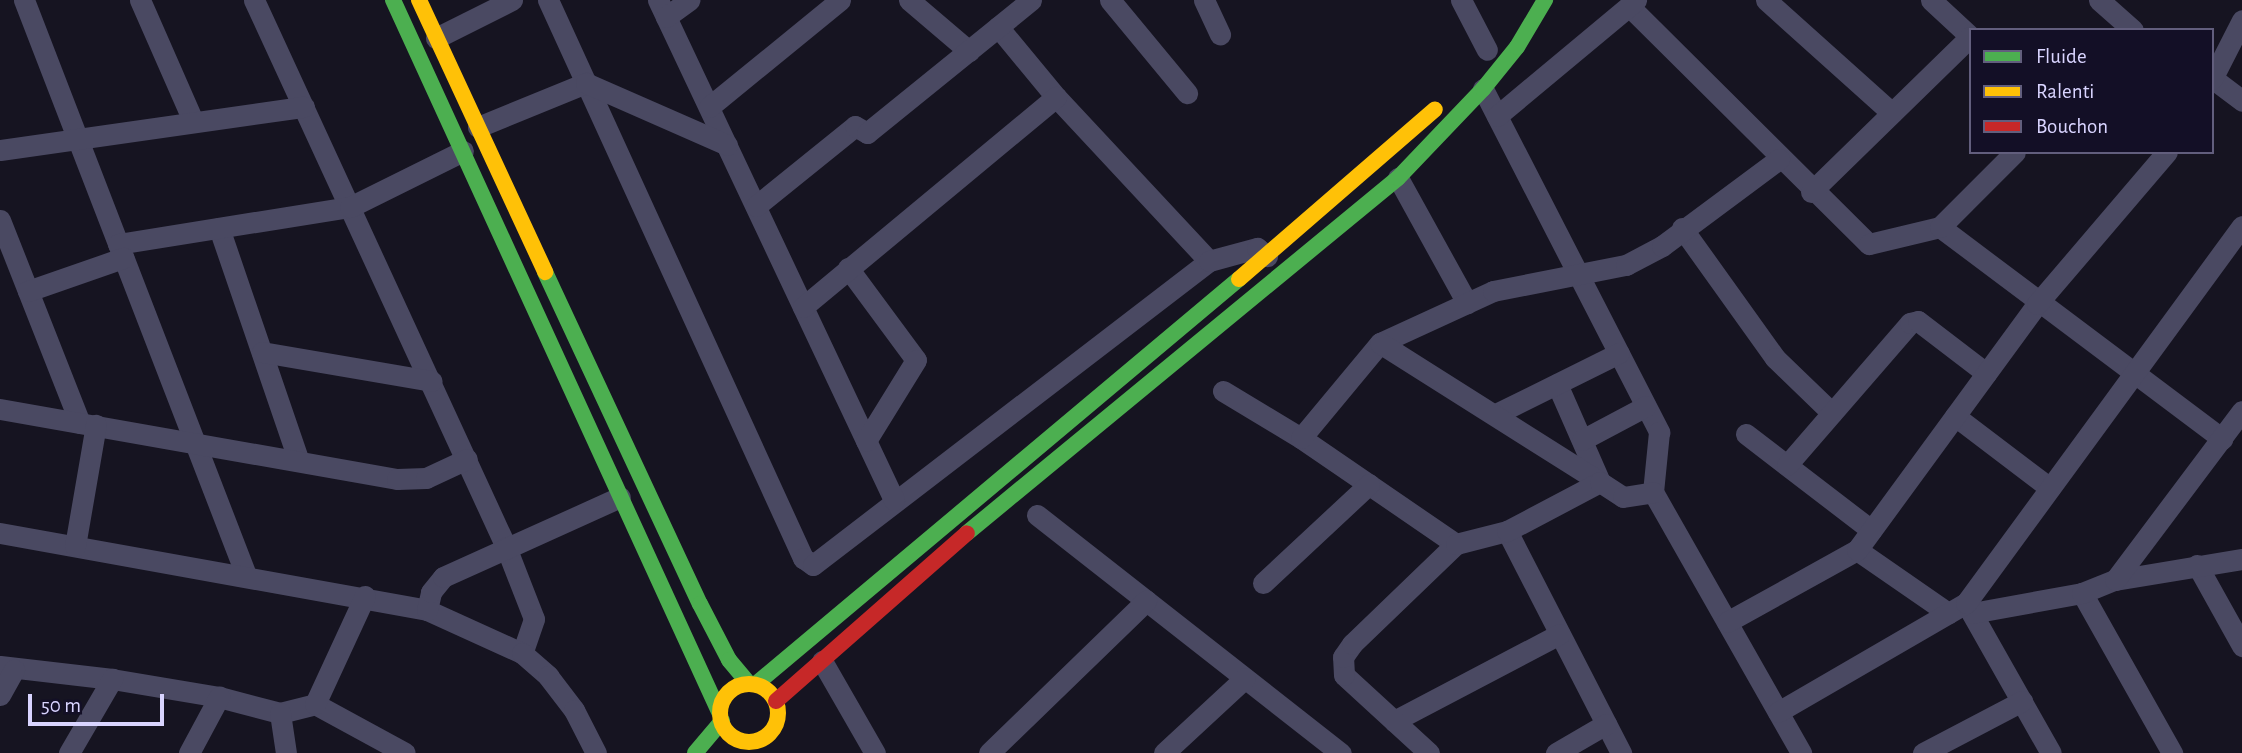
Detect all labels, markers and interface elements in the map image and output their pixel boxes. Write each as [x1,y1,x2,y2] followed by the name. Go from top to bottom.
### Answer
[1969,28,2214,154] legend
[2036,46,2087,67] text: Fluide
[2036,81,2094,102] text: Ralenti
[2036,116,2108,137] text: Bouchon
[32,680,168,724] scale bar
[41,695,81,716] text: 50 m

